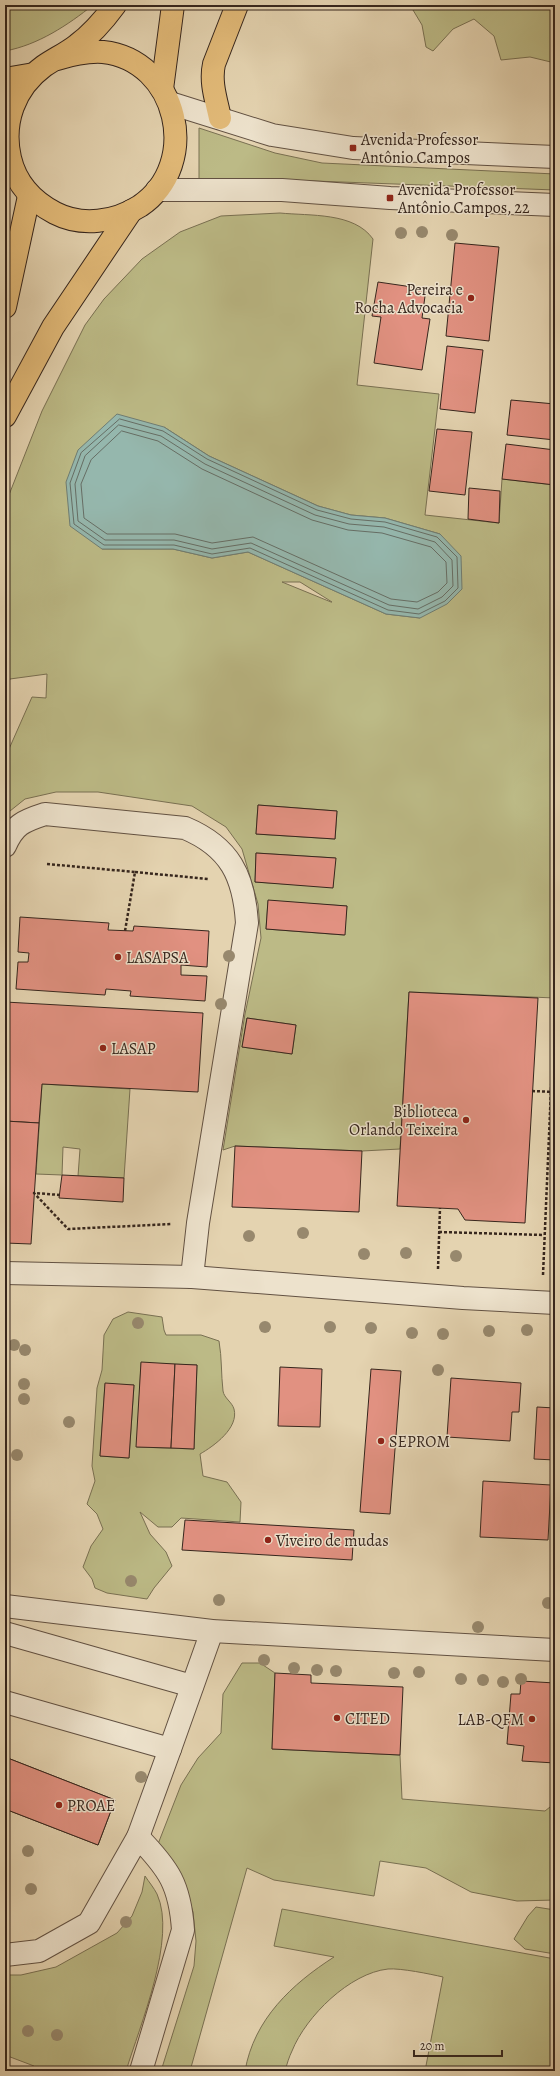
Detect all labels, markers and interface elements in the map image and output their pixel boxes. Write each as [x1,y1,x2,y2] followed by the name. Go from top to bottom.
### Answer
[360,129,478,169] place label: Avenida Professor Antônio Campos
[348,143,358,153] marker: Avenida Professor Antônio Campos
[397,179,530,219] place label: Avenida Professor Antônio Campos, 22
[385,193,395,203] marker: Avenida Professor Antônio Campos, 22
[354,279,464,319] place label: Pereira e Rocha Advocacia
[466,293,476,303] marker: Pereira e Rocha Advocacia
[126,947,189,969] place label: LASAPSA
[113,952,123,962] marker: LASAPSA
[111,1038,156,1060] place label: LASAP
[98,1043,108,1053] marker: LASAP
[349,1101,459,1141] place label: Biblioteca Orlando Teixeira
[461,1115,471,1125] marker: Biblioteca Orlando Teixeira
[389,1431,450,1453] place label: SEPROM
[376,1436,386,1446] marker: SEPROM
[275,1530,389,1552] place label: Viveiro de mudas
[263,1535,273,1545] marker: Viveiro de mudas
[345,1708,390,1730] place label: CITED
[458,1709,524,1731] place label: LAB-QFM
[332,1713,342,1723] marker: CITED
[527,1714,537,1724] marker: LAB-QFM
[67,1795,115,1817] place label: PROAE
[54,1800,64,1810] marker: PROAE
[414,2032,502,2058] scale bar
[420,2038,444,2054] text: 20 m

